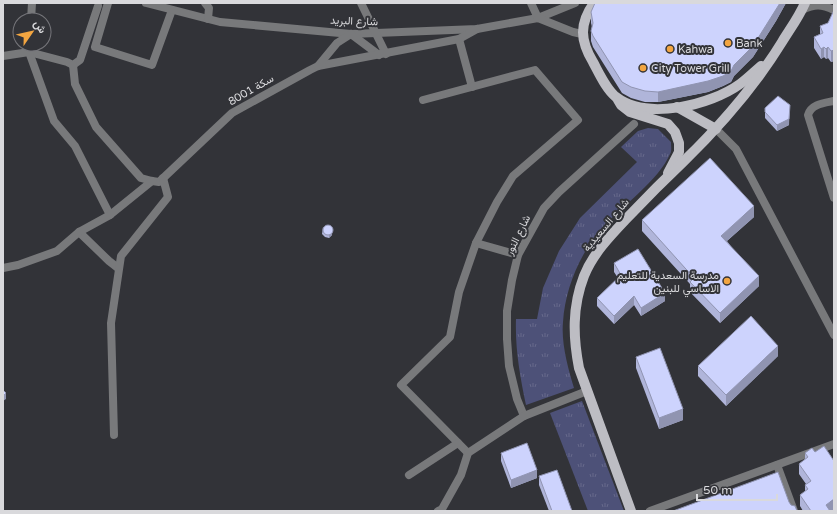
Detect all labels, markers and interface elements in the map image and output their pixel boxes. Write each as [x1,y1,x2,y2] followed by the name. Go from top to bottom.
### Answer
[12,12,52,52] north arrow
[330,14,379,29] street label: شارع البريد
[31,18,49,36] text: ش
[736,37,763,50] place label: Bank
[723,38,733,48] marker: Bank
[678,43,713,56] place label: Kahwa
[665,44,675,54] marker: Kahwa
[651,62,730,75] place label: City Tower Grill
[638,63,648,73] marker: City Tower Grill
[226,72,276,108] street label: سكة 8001
[580,196,633,255] street label: شارع السعيدية
[502,213,534,259] street label: شارع النور
[617,269,719,298] place label: مدرسة السعدية للتعليم الاساسي للبنين
[722,276,732,286] marker: مدرسة السعدية للتعليم الاساسي للبنين
[697,476,777,502] scale bar
[703,483,732,497] text: 50 m

